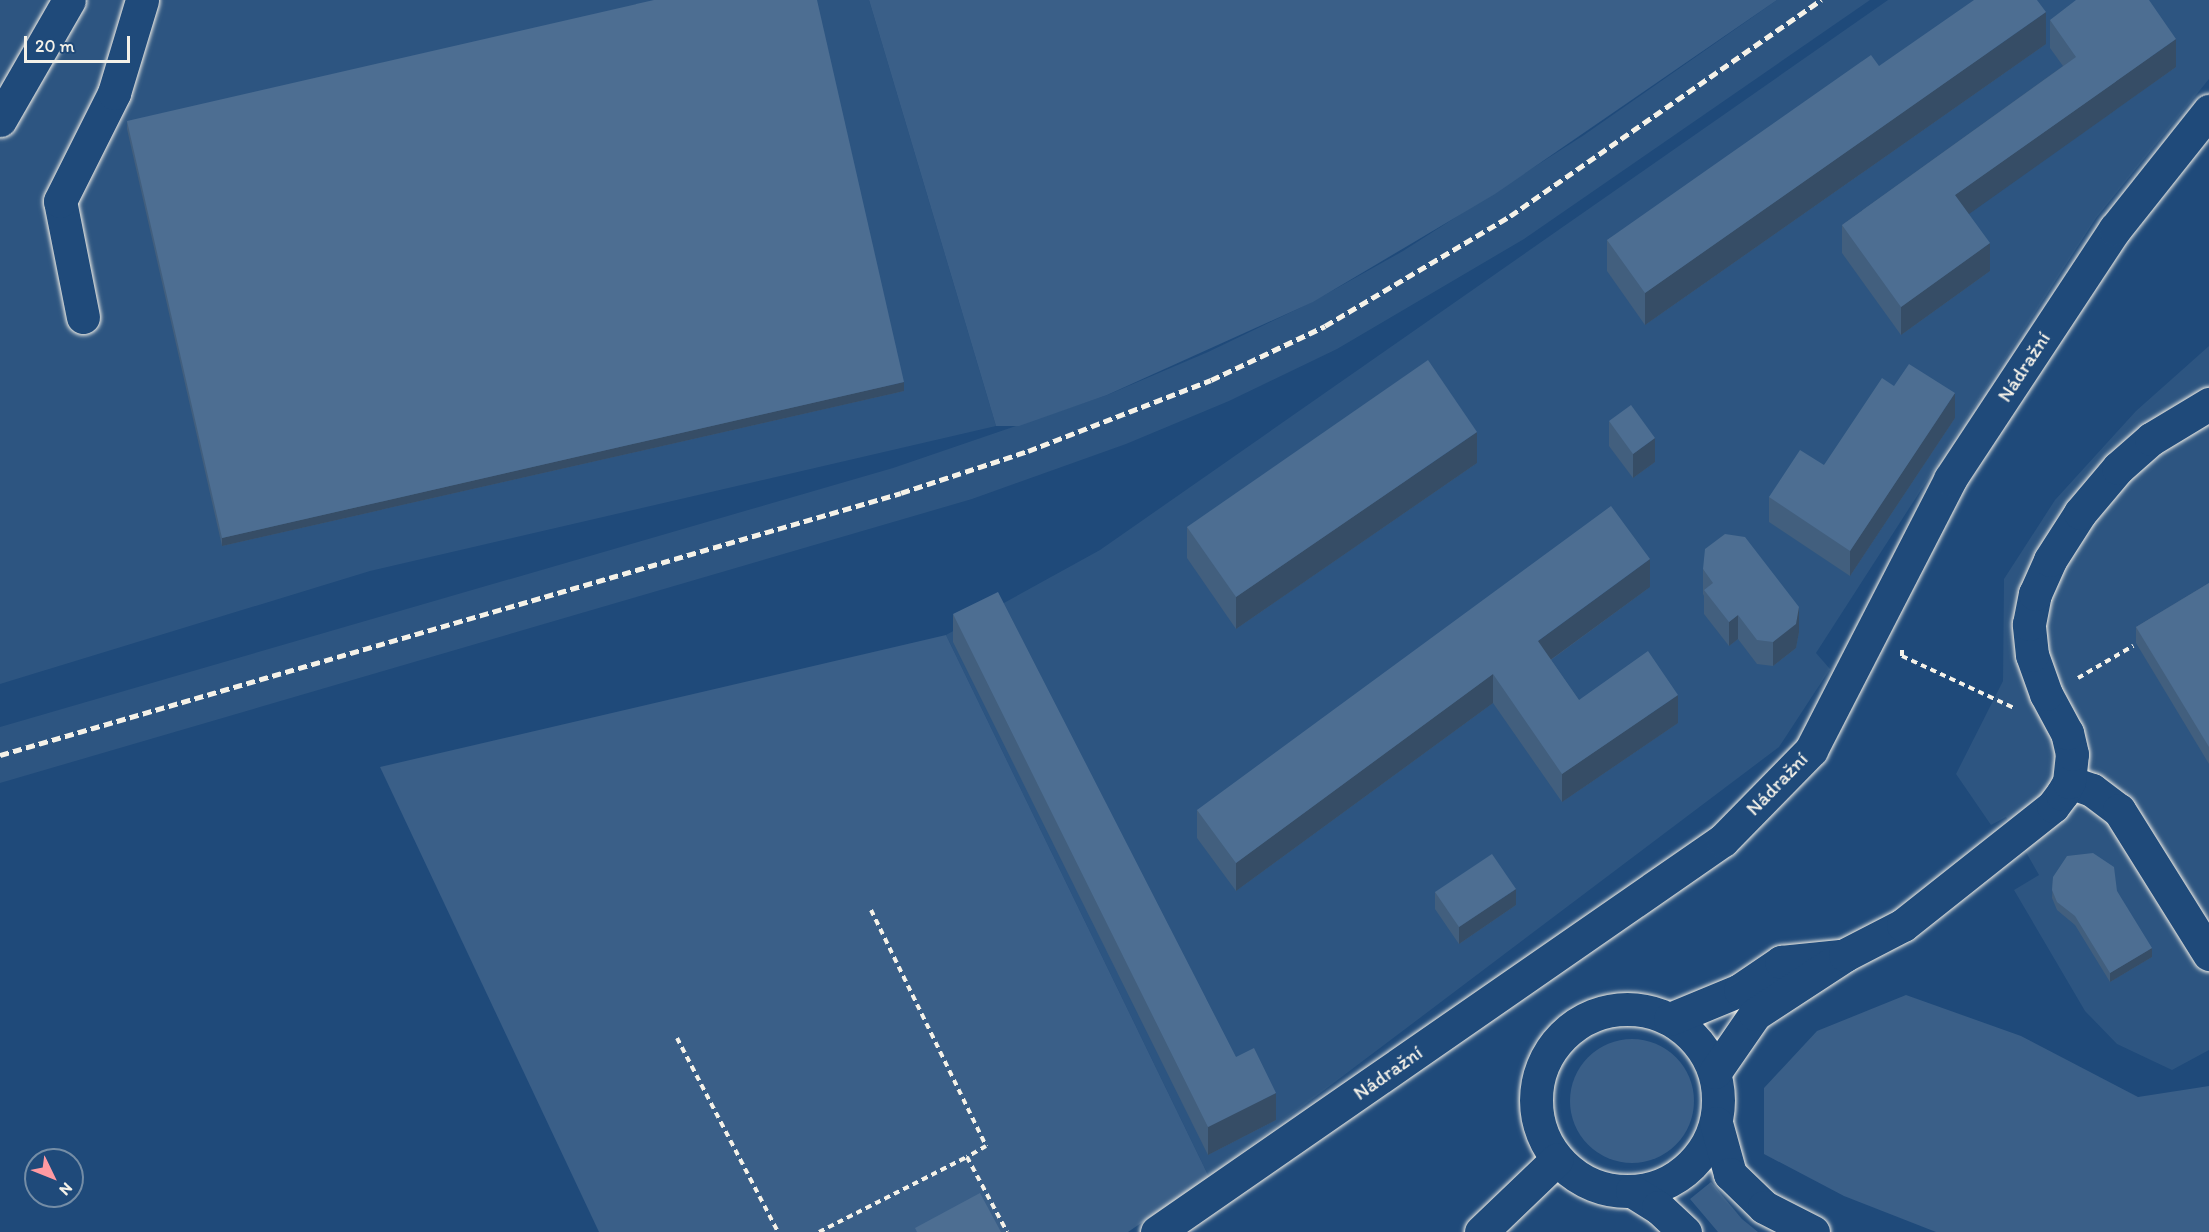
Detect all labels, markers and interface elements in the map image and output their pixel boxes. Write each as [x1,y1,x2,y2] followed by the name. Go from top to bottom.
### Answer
[27,24,134,62] scale bar
[35,35,75,57] text: 20 m
[1993,327,2055,407] street label: Nádražní
[1741,747,1813,821] street label: Nádražní
[1349,1041,1427,1105] street label: Nádražní
[24,1148,84,1208] north arrow
[55,1179,77,1200] text: N

